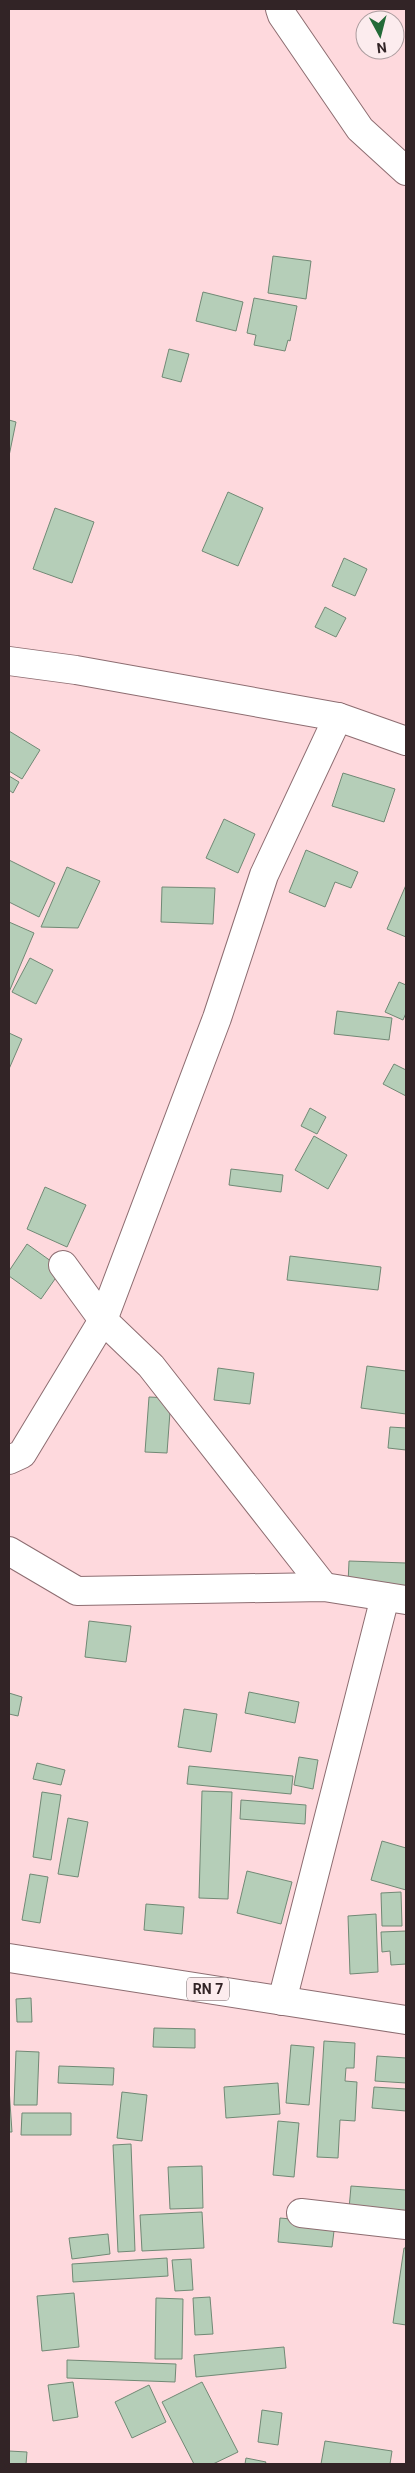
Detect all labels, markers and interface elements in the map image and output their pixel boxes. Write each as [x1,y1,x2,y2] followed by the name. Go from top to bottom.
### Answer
[355,10,405,60] north arrow
[376,39,387,56] text: N
[187,1978,229,2000] road number: RN 7

